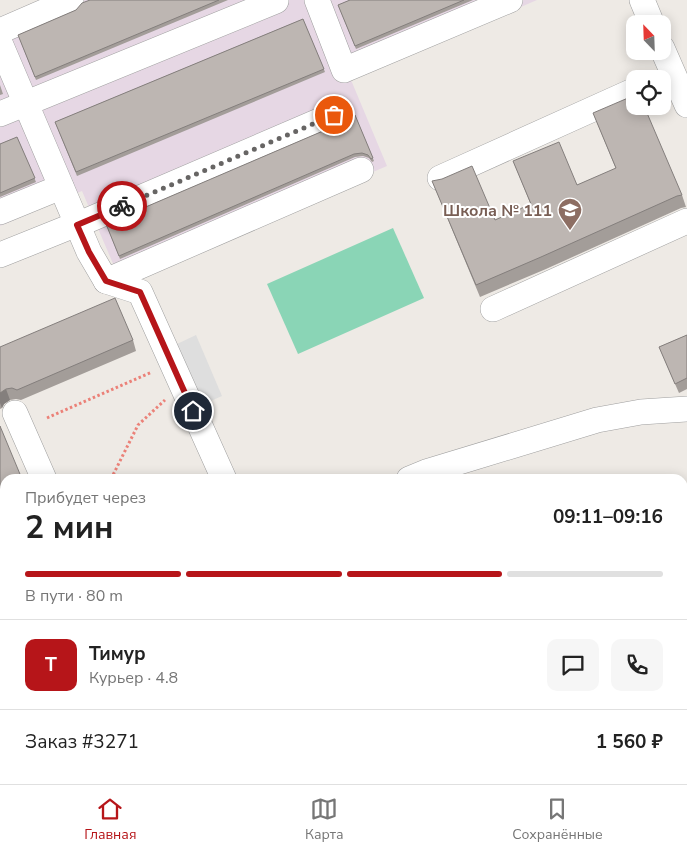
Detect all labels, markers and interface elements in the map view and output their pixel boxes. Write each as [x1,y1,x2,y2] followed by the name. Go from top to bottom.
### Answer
[626,15,671,60] north arrow
[626,15,671,115] map controls
[626,70,671,115] button: locate
[313,94,355,136] pin
[320,101,348,129] icon: bag
[97,181,147,231] courier
[108,192,136,220] icon: bike
[557,197,583,231] school or university icon: Школа № 111
[443,200,552,222] place label: Школа № 111
[172,390,214,432] pin
[179,397,207,425] icon: home
[25,487,146,509] text: Прибудет через
[553,504,663,530] text: 09:11–09:16
[25,506,114,549] text: 2 мин
[25,585,123,607] text: В пути · 80 m
[547,639,599,691] button: chat
[611,639,663,691] button: phone
[89,641,146,667] text: Тимур
[45,652,57,678] text: Т
[89,667,178,689] text: Курьер · 4.8
[25,729,139,755] text: Заказ #3271
[596,729,663,755] text: 1 560 ₽
[84,795,136,844] tab: Главная
[305,795,344,844] tab: Карта
[512,795,603,844] tab: Сохранённые

